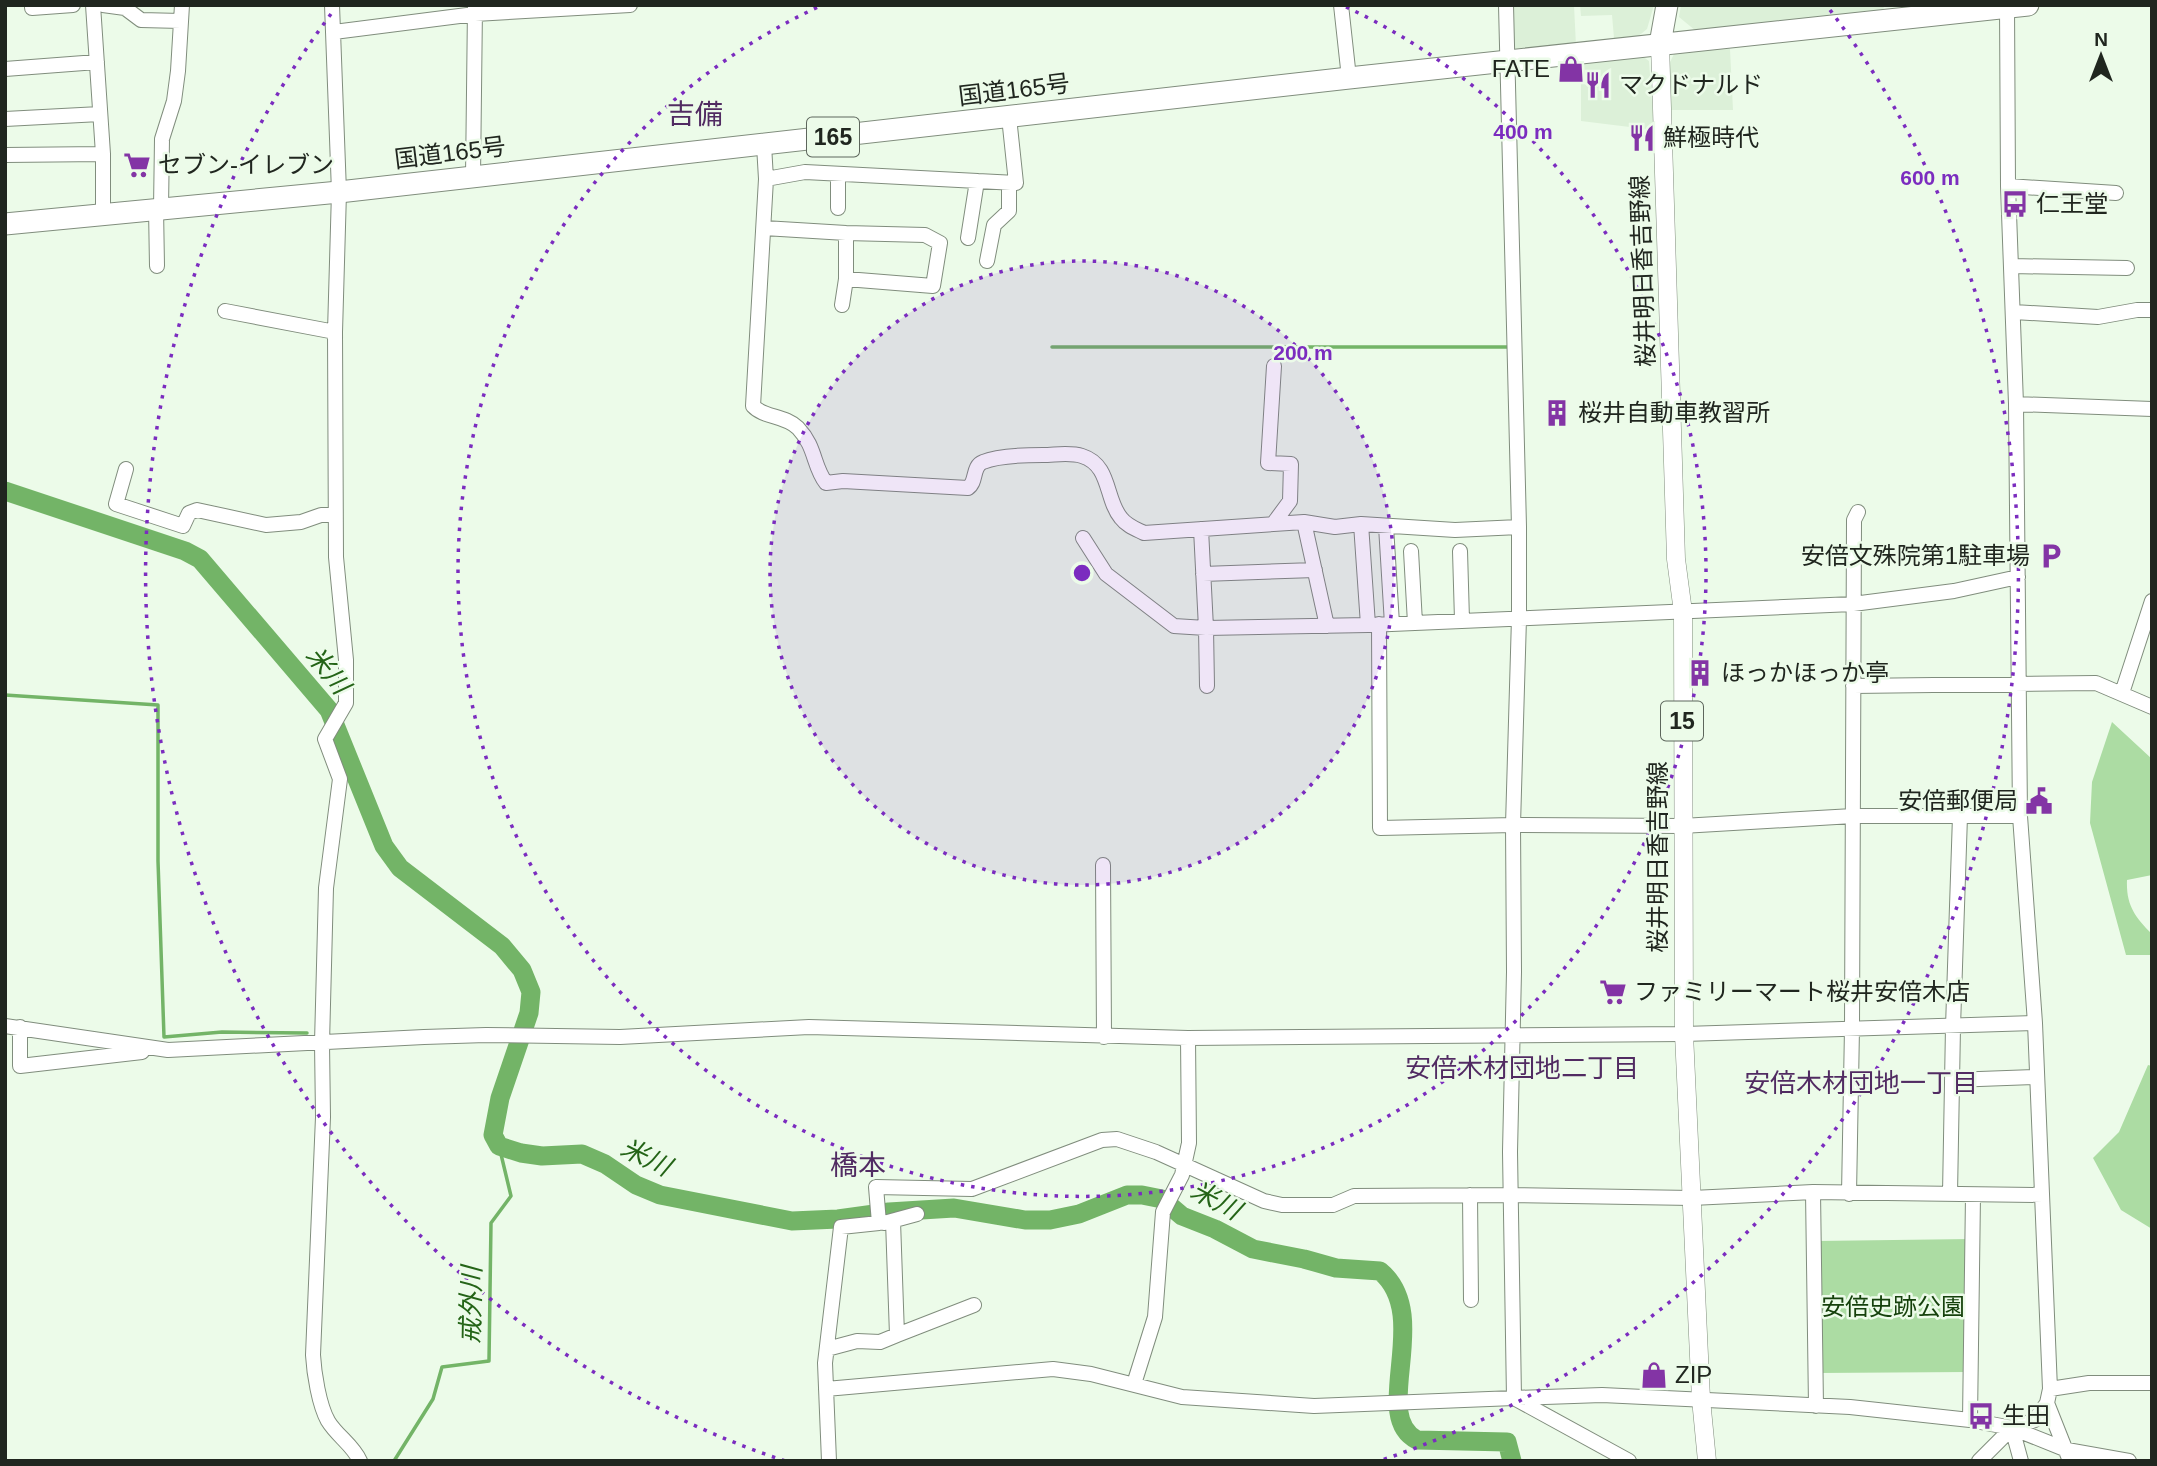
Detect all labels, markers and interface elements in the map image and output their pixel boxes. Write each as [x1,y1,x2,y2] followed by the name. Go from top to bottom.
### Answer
[2066,21,2136,91] north arrow
[2094,29,2108,50] text: N
[1556,54,1586,84] shop icon: FATE
[1492,55,1550,82] place label: FATE
[957,69,1071,110] street label: 国道165号
[1583,70,1613,100] restaurant icon: マクドナルド
[1619,71,1763,98] place label: マクドナルド
[667,99,723,130] district label: 吉備
[807,118,859,156] road number: 165
[1493,120,1553,143] text: 400 m
[1627,123,1657,153] restaurant icon: 鮮極時代
[1663,124,1759,151] place label: 鮮極時代
[393,132,507,173] street label: 国道165号
[122,150,152,180] supermarket icon: セブン-イレブン
[158,151,334,178] place label: セブン-イレブン
[1900,166,1960,189] text: 600 m
[1626,175,1659,367] street label: 桜井明日香吉野線
[2000,189,2030,219] bus stop icon: 仁王堂
[2036,190,2108,217] place label: 仁王堂
[1273,341,1333,364] text: 200 m
[1542,398,1572,428] building icon: 桜井自動車教習所
[1578,399,1770,426] place label: 桜井自動車教習所
[2036,541,2066,571] parking icon: 安倍文殊院第1駐車場
[1801,542,2030,569] place label: 安倍文殊院第1駐車場
[1070,561,1094,585] centre of rings
[300,640,358,702] water label: 米川
[1685,658,1715,688] building icon: ほっかほっか亭
[1721,659,1889,686] place label: ほっかほっか亭
[1661,702,1703,740] road number: 15
[1644,761,1671,953] street label: 桜井明日香吉野線
[2024,786,2054,816] public building icon: 安倍郵便局
[1898,787,2018,814] place label: 安倍郵便局
[1598,977,1628,1007] supermarket icon: ファミリーマート桜井安倍木店
[1634,978,1970,1005] place label: ファミリーマート桜井安倍木店
[1405,1053,1639,1083] district label: 安倍木材団地二丁目
[1744,1068,1978,1098] district label: 安倍木材団地一丁目
[616,1132,679,1183] water label: 米川
[830,1150,886,1181] district label: 橋本
[1186,1175,1249,1227] water label: 米川
[455,1263,487,1344] water label: 戒外川
[1821,1293,1965,1320] park label: 安倍史跡公園
[1639,1360,1669,1390] shop icon: ZIP
[1675,1361,1712,1388] place label: ZIP
[1966,1401,1996,1431] bus stop icon: 生田
[2002,1402,2050,1429] place label: 生田

